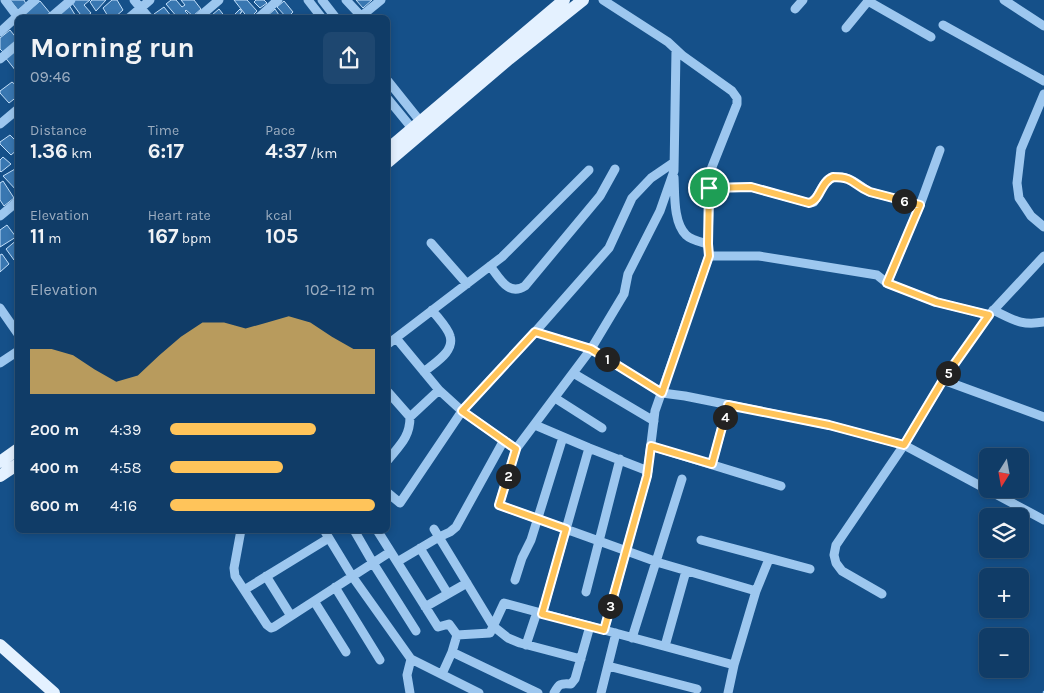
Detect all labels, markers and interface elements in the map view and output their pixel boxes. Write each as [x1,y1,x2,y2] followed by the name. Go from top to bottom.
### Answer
[30,31,195,64] text: Morning run
[323,32,375,84] button: share
[30,67,71,86] text: 09:46
[30,122,87,139] text: Distance
[148,122,179,139] text: Time
[265,122,295,139] text: Pace
[30,139,68,163] text: 1.36
[148,139,184,163] text: 6:17
[265,139,307,163] text: 4:37
[68,145,92,162] text: km
[307,145,337,162] text: /km
[688,167,730,209] pin
[695,174,723,202] icon: arrive
[892,188,916,214] pin: 6
[900,193,909,210] text: 6
[30,207,89,224] text: Elevation
[148,207,211,224] text: Heart rate
[265,207,292,224] text: kcal
[30,224,45,248] text: 11
[148,224,178,248] text: 167
[265,224,298,248] text: 105
[45,230,61,247] text: m
[178,230,211,247] text: bpm
[30,280,98,299] text: Elevation
[305,280,375,299] text: 102–112 m
[594,346,620,372] pin: 1
[605,351,610,368] text: 1
[936,360,960,386] pin: 5
[944,365,953,382] text: 5
[712,404,738,430] pin: 4
[721,409,730,426] text: 4
[30,420,79,439] text: 200 m
[110,420,141,439] text: 4:39
[979,448,1029,498] north arrow
[979,448,1029,678] map controls
[30,458,79,477] text: 400 m
[110,458,142,477] text: 4:58
[496,464,520,488] pin: 2
[504,468,513,485] text: 2
[30,496,79,515] text: 600 m
[110,496,137,515] text: 4:16
[979,508,1029,558] button: layers
[979,568,1029,618] button: +
[598,594,622,618] pin: 3
[606,598,615,615] text: 3
[979,628,1029,678] button: −

